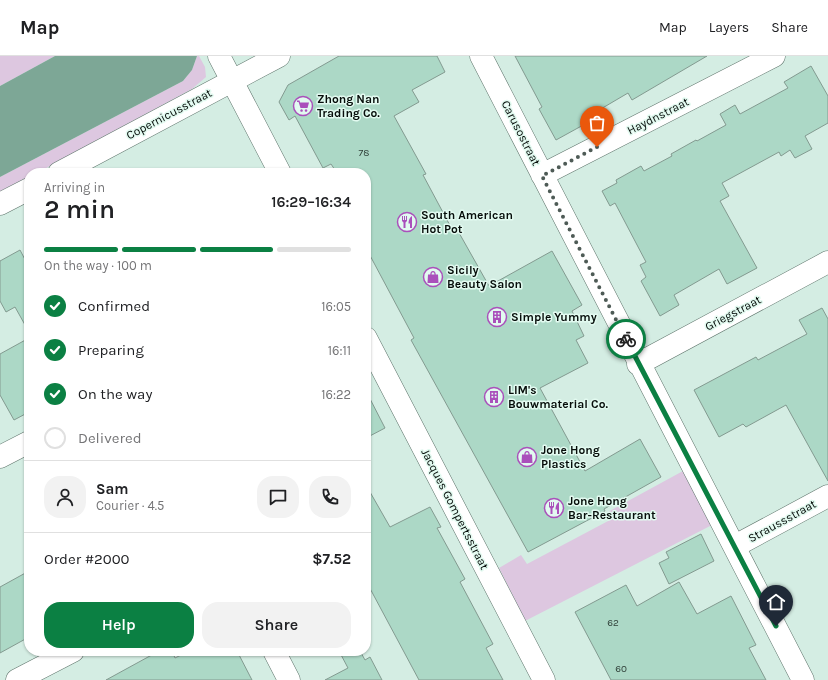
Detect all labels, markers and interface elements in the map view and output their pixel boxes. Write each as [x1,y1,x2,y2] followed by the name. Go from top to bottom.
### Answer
[20,17,59,39] text: Map
[659,19,687,36] text: Map
[709,19,749,36] text: Layers
[771,19,808,36] text: Share
[124,85,215,142] street label: Copernicusstraat
[317,92,380,120] place label: Zhong Nan Trading Co.
[625,94,692,138] street label: Haydnstraat
[292,95,314,117] supermarket icon: Zhong Nan Trading Co.
[499,98,544,168] street label: Carusostraat
[580,106,614,147] pin
[586,112,608,134] icon: bag
[359,147,369,159] house number: 78
[44,180,105,195] text: Arriving in
[271,193,351,211] text: 16:29–16:34
[44,194,115,225] text: 2 min
[421,208,513,236] place label: South American Hot Pot
[396,211,418,233] restaurant icon: South American Hot Pot
[44,258,152,273] text: On the way · 100 m
[447,263,522,291] place label: Sicily Beauty Salon
[422,266,444,288] shop icon: Sicily Beauty Salon
[703,292,764,334] street label: Griegstraat
[44,295,66,317] icon: check
[78,297,150,315] text: Confirmed
[321,299,351,314] text: 16:05
[486,306,508,328] building icon: Simple Yummy
[511,310,597,324] place label: Simple Yummy
[606,319,646,359] courier
[615,328,637,350] icon: bike
[44,339,66,361] icon: check
[78,341,144,359] text: Preparing
[328,343,351,358] text: 16:11
[44,383,66,405] icon: check
[508,383,608,411] place label: LIM's Bouwmaterial Co.
[78,385,152,403] text: On the way
[483,386,505,408] building icon: LIM's Bouwmaterial Co.
[321,387,351,402] text: 16:22
[78,429,142,447] text: Delivered
[541,443,600,471] place label: Jone Hong Plastics
[418,446,492,572] street label: Jacques Gompertsstraat
[516,446,538,468] shop icon: Jone Hong Plastics
[44,476,86,518] button: person
[257,476,299,518] button: chat
[309,476,351,518] button: phone
[96,480,129,498] text: Sam
[568,494,656,522] place label: Jone Hong Bar-Restaurant
[746,496,819,545] street label: Straussstraat
[543,497,565,519] restaurant icon: Jone Hong Bar-Restaurant
[96,498,164,513] text: Courier · 4.5
[44,550,129,568] text: Order #2000
[312,550,351,568] text: $7.52
[759,585,793,626] pin
[765,591,787,613] icon: home
[44,602,194,648] button: Help
[202,602,351,648] button: Share
[607,617,619,629] house number: 62
[615,663,627,675] house number: 60

